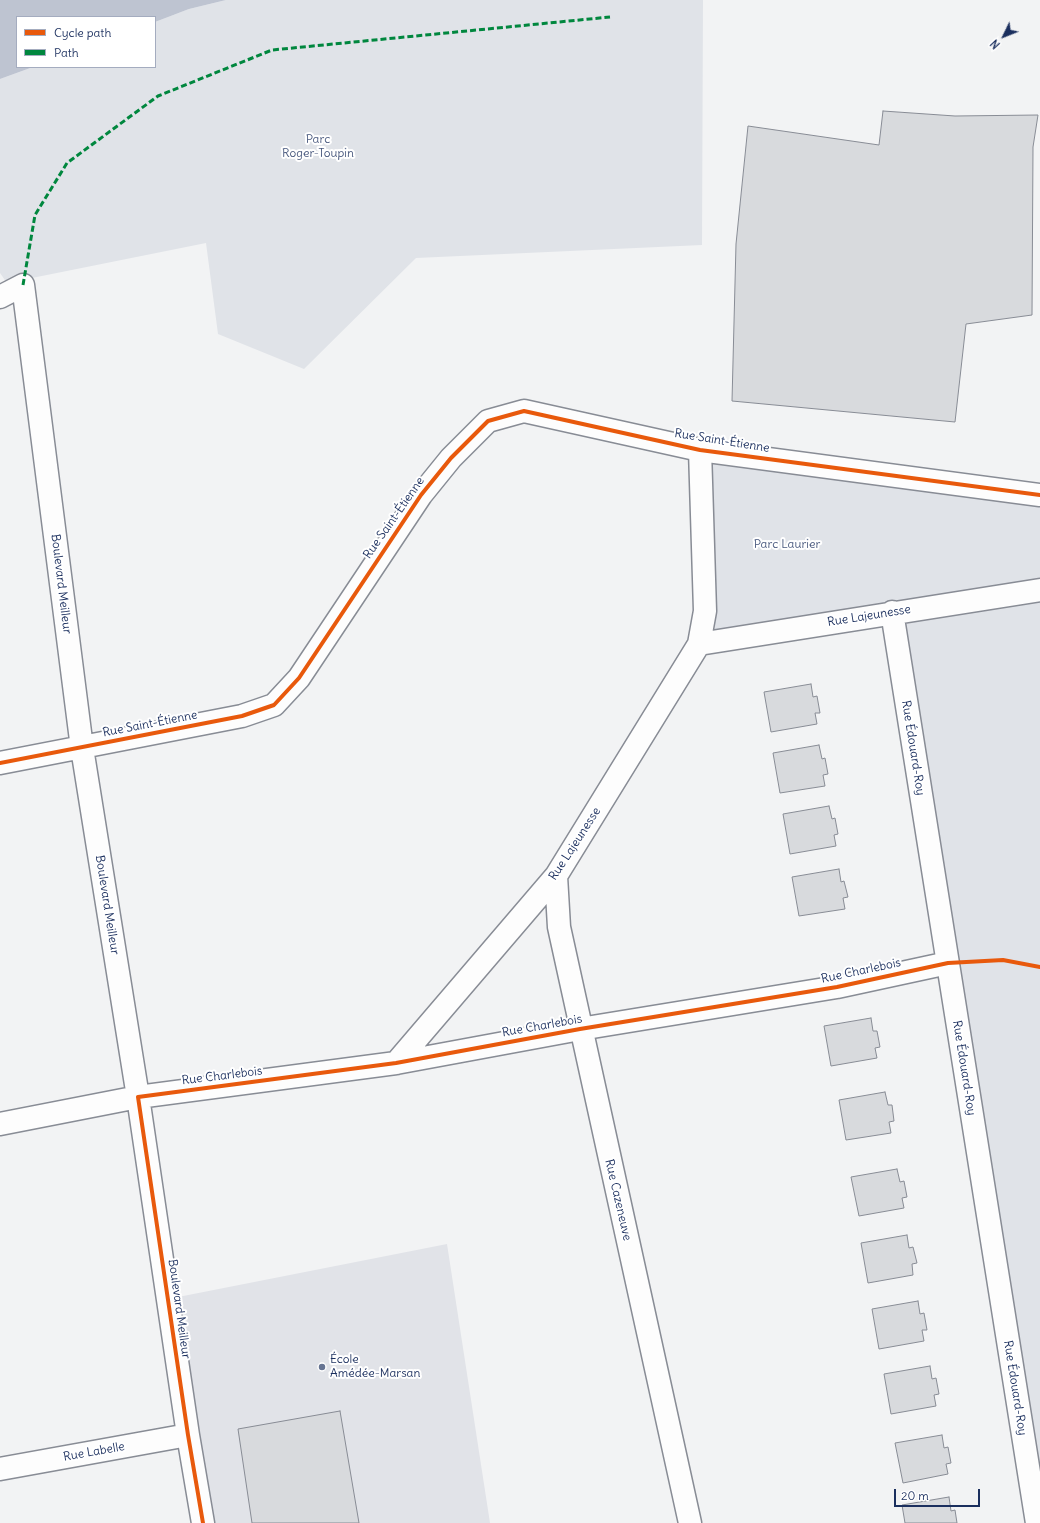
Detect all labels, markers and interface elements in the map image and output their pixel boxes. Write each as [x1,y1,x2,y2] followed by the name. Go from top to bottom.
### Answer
[16,16,156,68] legend
[984,16,1024,56] north arrow
[54,25,111,40] text: Cycle path
[988,37,1003,52] text: N
[54,45,79,60] text: Path
[282,133,354,161] park label: Parc Roger-Toupin
[673,426,771,456] street label: Rue Saint-Étienne
[360,474,428,562] street label: Rue Saint-Étienne
[48,533,74,635] street label: Boulevard Meilleur
[754,538,820,552] park label: Parc Laurier
[826,602,912,630] street label: Rue Lajeunesse
[898,699,928,797] street label: Rue Édouard-Roy
[101,708,199,740] street label: Rue Saint-Étienne
[546,805,604,883] street label: Rue Lajeunesse
[92,854,122,956] street label: Boulevard Meilleur
[820,956,902,986] street label: Rue Charlebois
[501,1012,583,1040] street label: Rue Charlebois
[949,1019,979,1117] street label: Rue Édouard-Roy
[181,1064,263,1088] street label: Rue Charlebois
[602,1158,634,1242] street label: Rue Cazeneuve
[165,1258,193,1360] street label: Boulevard Meilleur
[1000,1339,1030,1437] street label: Rue Édouard-Roy
[330,1353,420,1381] place label: École Amédée-Marsan
[317,1362,327,1372] marker: École Amédée-Marsan
[62,1440,126,1464] street label: Rue Labelle
[896,1481,982,1507] scale bar
[901,1488,929,1503] text: 20 m

